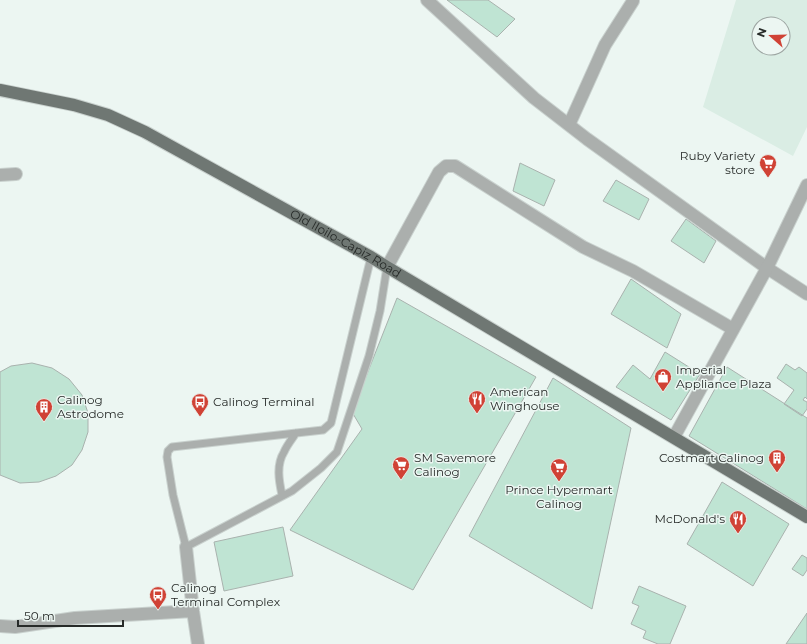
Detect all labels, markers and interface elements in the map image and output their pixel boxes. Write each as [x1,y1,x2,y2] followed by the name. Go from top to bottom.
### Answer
[751,16,791,56] north arrow
[754,26,770,39] text: N
[680,148,755,177] place label: Ruby Variety store
[758,153,778,178] supermarket icon: Ruby Variety store
[287,206,404,281] street label: Old Iloilo-Capiz Road
[676,362,772,391] place label: Imperial Appliance Plaza
[653,367,673,392] shop icon: Imperial Appliance Plaza
[490,384,560,413] place label: American Winghouse
[467,389,487,414] restaurant icon: American Winghouse
[57,392,124,421] place label: Calinog Astrodome
[190,392,210,417] bus stop icon: Calinog Terminal
[213,394,315,409] place label: Calinog Terminal
[34,397,54,422] building icon: Calinog Astrodome
[767,448,787,473] building icon: Costmart Calinog
[414,450,496,479] place label: SM Savemore Calinog
[659,450,764,465] place label: Costmart Calinog
[391,455,411,480] supermarket icon: SM Savemore Calinog
[549,457,569,482] supermarket icon: Prince Hypermart Calinog
[505,482,613,511] place label: Prince Hypermart Calinog
[728,509,748,534] restaurant icon: McDonald's
[655,511,725,526] place label: McDonald's
[171,580,281,609] place label: Calinog Terminal Complex
[148,585,168,610] bus stop icon: Calinog Terminal Complex
[18,602,123,628] scale bar
[24,608,55,623] text: 50 m

